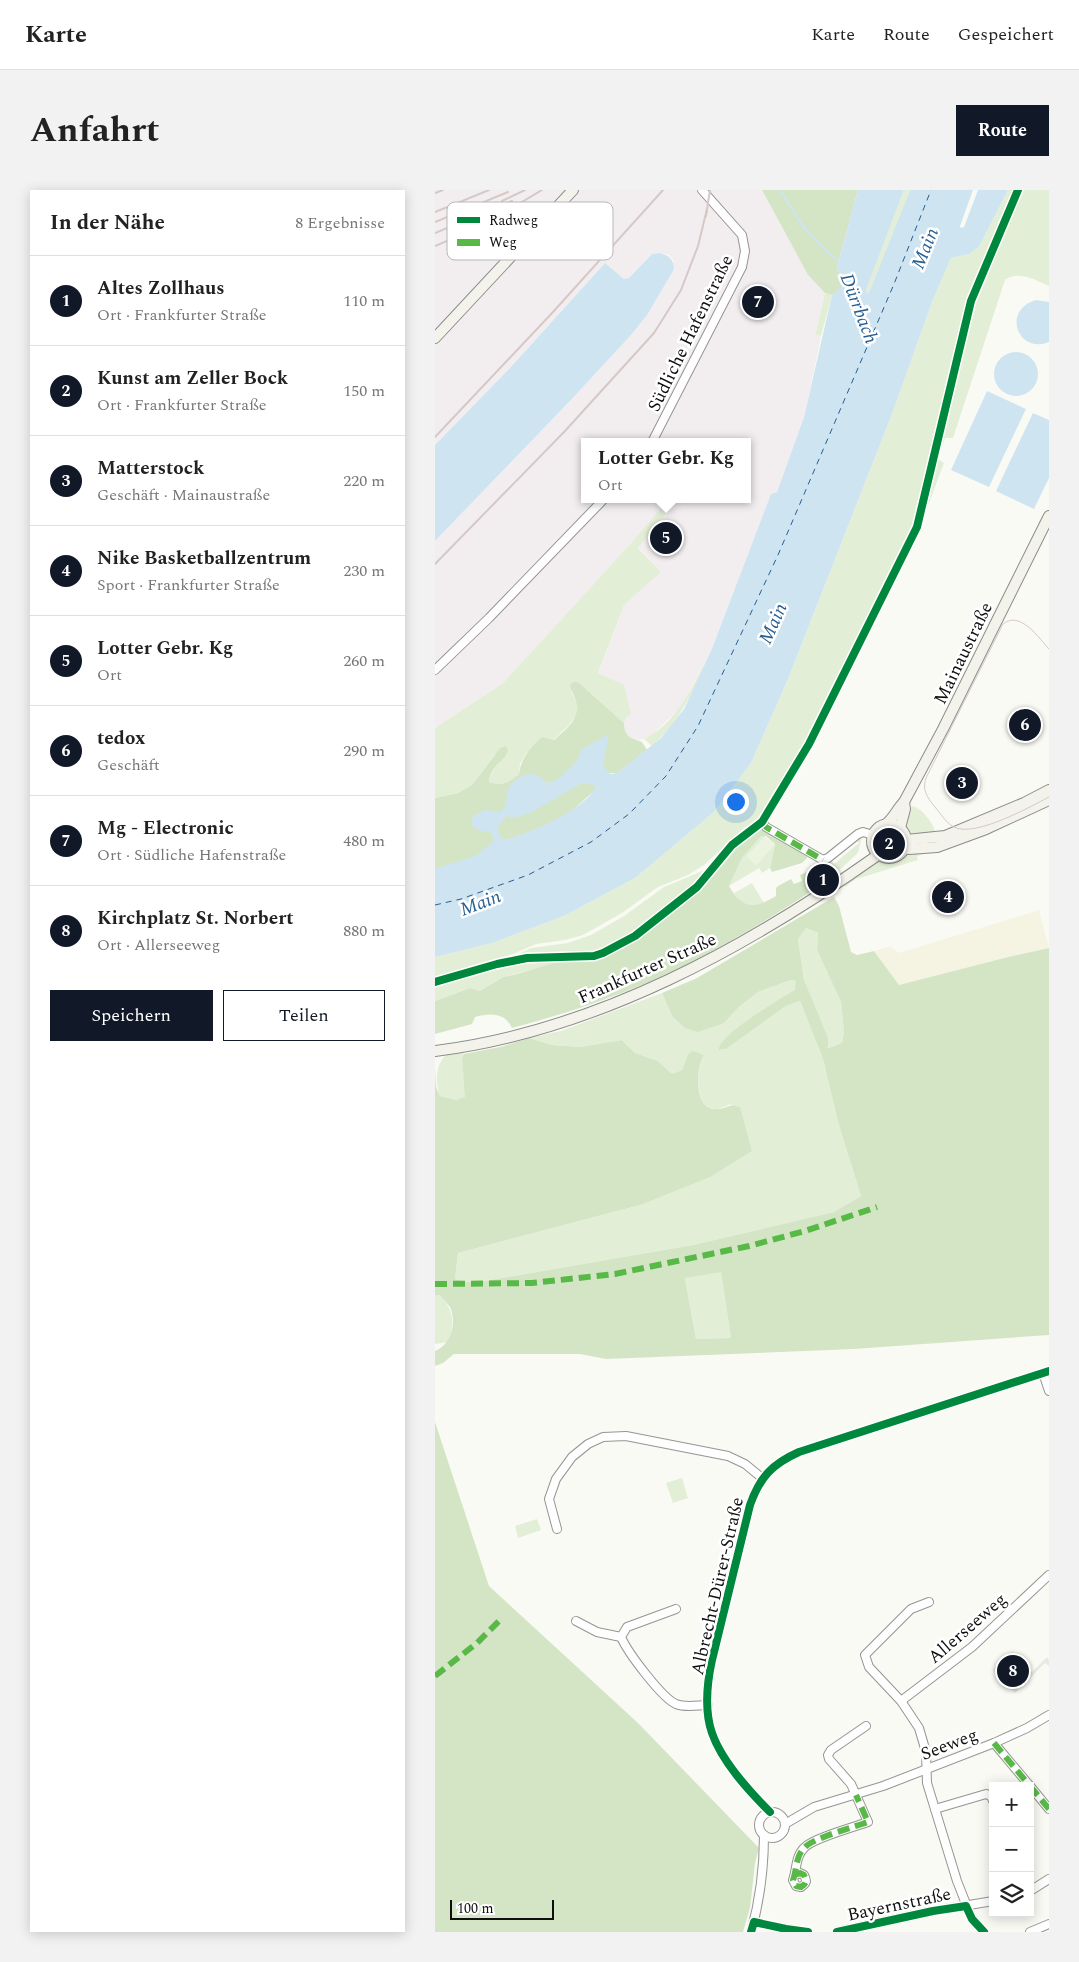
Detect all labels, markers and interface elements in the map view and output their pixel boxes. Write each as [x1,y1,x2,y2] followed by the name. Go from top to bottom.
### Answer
[25,17,87,53] text: Karte
[811,21,855,48] text: Karte
[883,21,930,48] text: Route
[958,21,1054,48] text: Gespeichert
[30,104,160,157] text: Anfahrt
[956,105,1049,156] button: Route
[447,202,613,260] legend
[50,207,165,239] text: In der Nähe
[489,210,538,231] text: Radweg
[295,211,385,235] text: 8 Ergebnisse
[904,224,947,274] water label: Main
[489,232,517,253] text: Weg
[641,250,740,416] street label: Südliche Hafenstraße
[832,269,885,348] water label: Dürrbach
[97,274,224,303] text: Altes Zollhaus
[742,283,774,321] pin: 7
[62,289,70,313] text: 1
[343,289,385,313] text: 110 m
[97,303,266,327] text: Ort · Frankfurter Straße
[97,364,288,393] text: Kunst am Zeller Bock
[62,379,70,403] text: 2
[343,379,385,403] text: 150 m
[97,393,266,417] text: Ort · Frankfurter Straße
[581,438,751,503] popup
[598,444,734,473] text: Lotter Gebr. Kg
[97,454,204,483] text: Matterstock
[62,469,70,493] text: 3
[343,469,385,493] text: 220 m
[598,473,623,497] text: Ort
[97,483,270,507] text: Geschäft · Mainaustraße
[650,519,682,557] pin: 5
[97,544,311,573] text: Nike Basketballzentrum
[62,559,70,583] text: 4
[343,559,385,583] text: 230 m
[97,573,280,597] text: Sport · Frankfurter Straße
[927,597,1000,709] street label: Mainaustraße
[752,598,795,649] water label: Main
[97,634,233,663] text: Lotter Gebr. Kg
[62,649,70,673] text: 5
[343,649,385,673] text: 260 m
[97,663,122,687] text: Ort
[1009,706,1041,744] pin: 6
[97,724,145,753] text: tedox
[62,739,70,763] text: 6
[343,739,385,763] text: 290 m
[97,753,160,777] text: Geschäft
[946,764,978,802] pin: 3
[723,789,749,815] your location
[97,814,234,843] text: Mg - Electronic
[873,825,905,863] pin: 2
[62,829,70,853] text: 7
[343,829,385,853] text: 480 m
[97,843,286,867] text: Ort · Südliche Hafenstraße
[807,861,839,899] pin: 1
[932,878,964,916] pin: 4
[456,882,505,925] water label: Main
[97,904,294,933] text: Kirchplatz St. Norbert
[62,919,70,943] text: 8
[343,919,385,943] text: 880 m
[574,926,721,1011] street label: Frankfurter Straße
[97,933,220,957] text: Ort · Allerseeweg
[50,990,213,1041] button: Speichern
[223,990,385,1041] button: Teilen
[684,1494,751,1678] street label: Albrecht-Dürer-Straße
[922,1586,1013,1670] street label: Allerseeweg
[997,1652,1029,1690] pin: 8
[917,1721,982,1768] street label: Seeweg
[989,1782,1034,1917] map controls
[989,1782,1034,1827] button: +
[989,1827,1034,1872] button: −
[989,1872,1034,1917] button: layers
[845,1880,953,1929] street label: Bayernstraße
[450,1897,554,1920] scale bar
[457,1898,494,1919] text: 100 m

